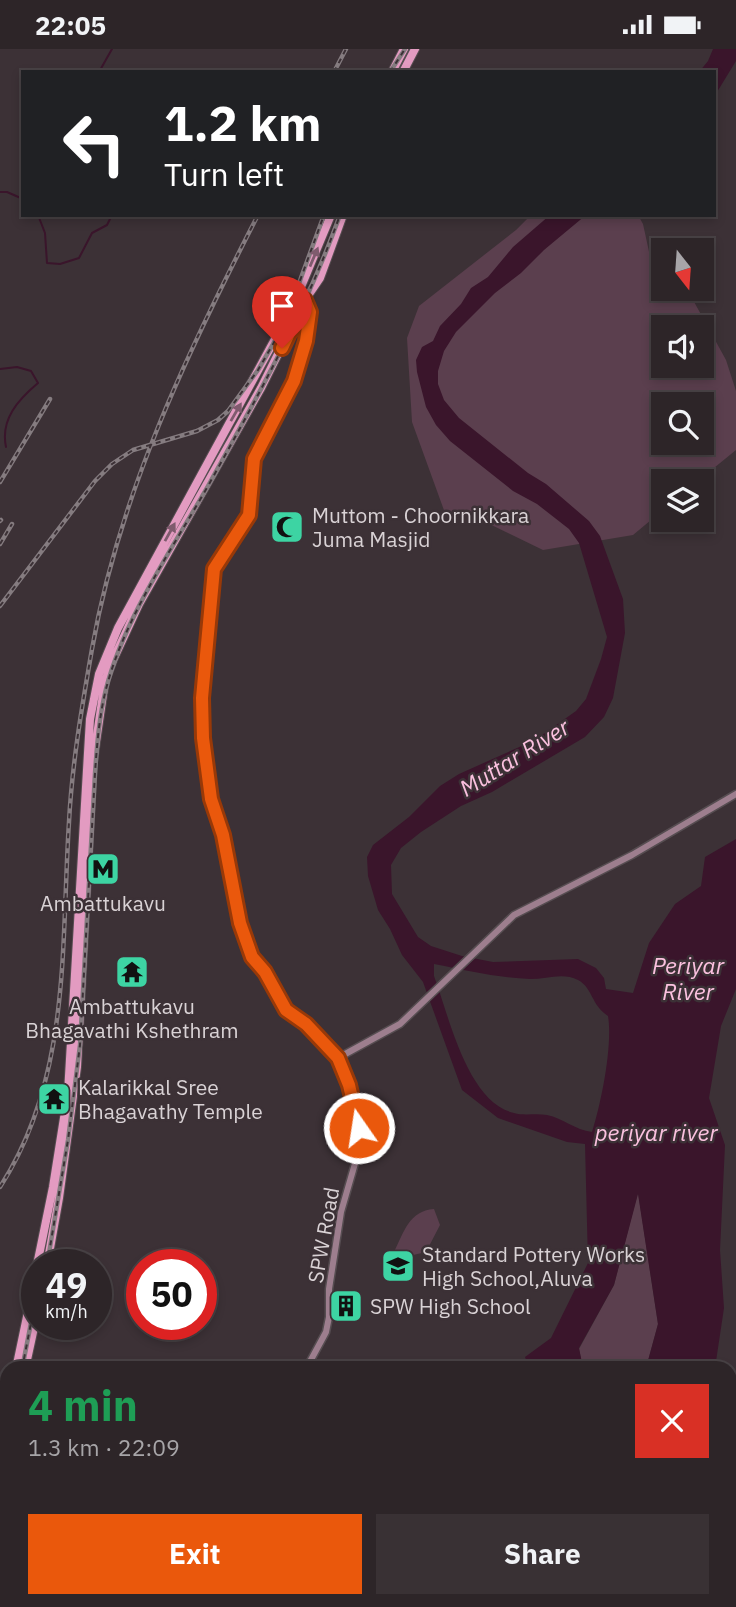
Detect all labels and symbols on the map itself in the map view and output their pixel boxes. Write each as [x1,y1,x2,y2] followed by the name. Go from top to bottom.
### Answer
[651,238,714,301] north arrow
[309,247,320,268] one-way arrow
[252,276,312,348] pin
[229,402,242,421] one-way arrow
[312,501,529,553] place label: Muttom - Choornikkara Juma Masjid
[268,508,306,546] mosque icon: Muttom - Choornikkara Juma Masjid
[164,523,176,542] one-way arrow
[453,711,575,803] water label: Muttar River
[84,850,122,888] metro station icon: Ambattukavu
[40,889,166,917] place label: Ambattukavu
[652,950,725,1006] water label: Periyar River
[113,953,151,991] temple icon: Ambattukavu Bhagavathi Kshethram
[25,992,239,1044] place label: Ambattukavu Bhagavathi Kshethram
[78,1073,263,1125] place label: Kalarikkal Sree Bhagavathy Temple
[35,1080,73,1118] temple icon: Kalarikkal Sree Bhagavathy Temple
[322,1091,396,1165] position arrow
[593,1117,718,1147] water label: periyar river
[301,1185,345,1285] street label: SPW Road
[422,1240,645,1292] place label: Standard Pottery Works High School,Aluva
[379,1247,417,1285] school or university icon: Standard Pottery Works High School,Aluva
[126,1249,217,1340] speed limit sign: 50
[327,1287,365,1325] building icon: SPW High School
[370,1292,531,1320] place label: SPW High School

